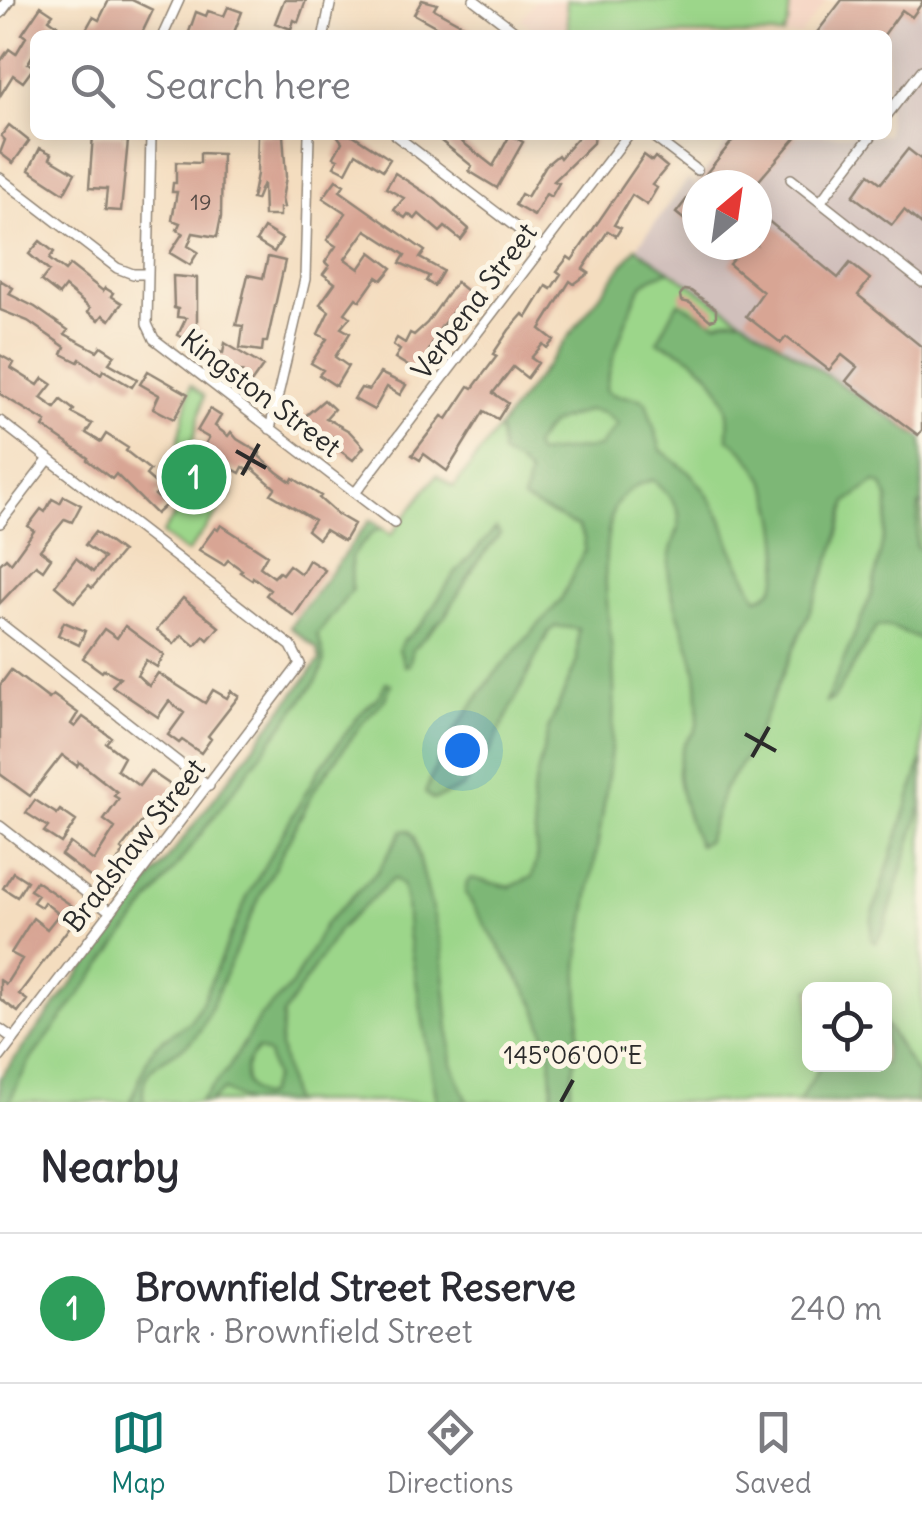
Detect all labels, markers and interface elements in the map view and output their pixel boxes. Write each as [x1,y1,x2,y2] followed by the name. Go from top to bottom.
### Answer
[30,30,892,140] search box
[65,58,120,113] icon: search
[145,62,351,109] text: Search here
[682,170,772,260] north arrow
[190,188,212,216] house number: 19
[403,215,545,387] street label: Verbena Street
[174,321,348,465] street label: Kingston Street
[162,440,226,514] pin: 1
[437,725,488,776] your location
[55,751,213,939] street label: Bradshaw Street
[802,982,892,1072] map controls
[802,982,892,1072] button: locate
[504,1039,642,1071] text: 145°06'00"E
[40,1141,179,1193] text: Nearby
[135,1264,576,1311] text: Brownfield Street Reserve
[66,1288,79,1329] text: 1
[790,1288,882,1329] text: 240 m
[135,1311,473,1352] text: Park · Brownfield Street
[111,1405,166,1501] tab: Map
[387,1405,513,1501] tab: Directions
[735,1405,811,1501] tab: Saved

